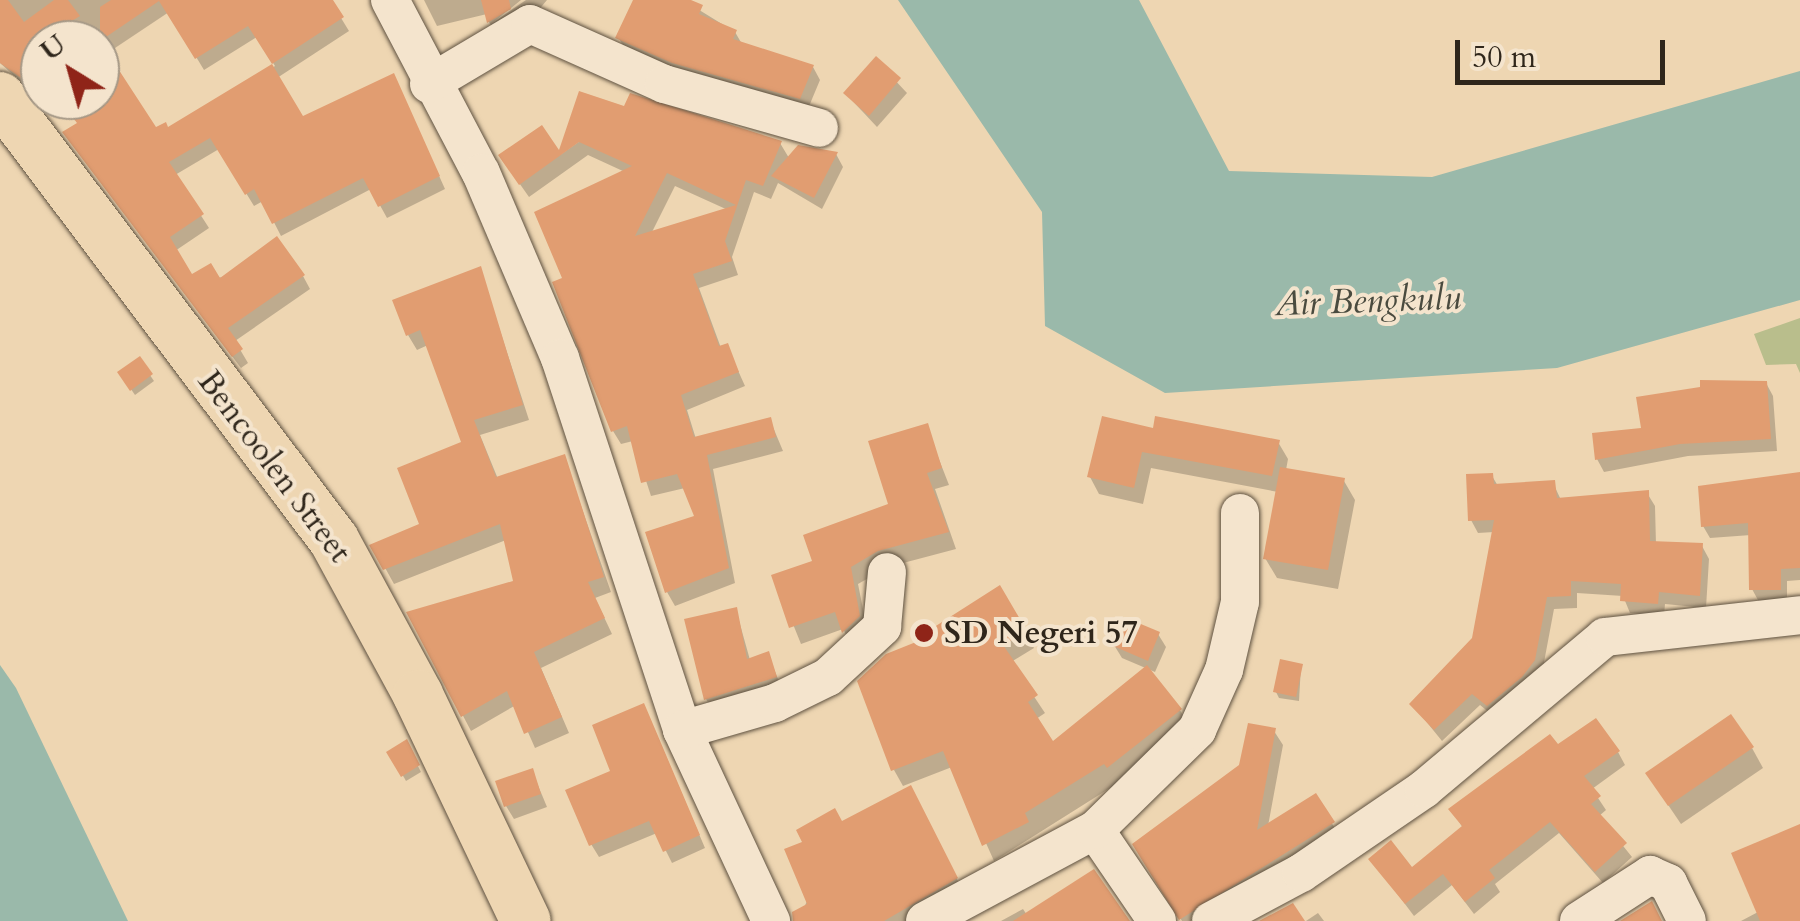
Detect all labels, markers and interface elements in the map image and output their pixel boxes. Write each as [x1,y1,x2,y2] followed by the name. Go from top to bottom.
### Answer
[20,20,120,120] north arrow
[1460,20,1670,82] scale bar
[33,26,74,70] text: U
[1472,37,1536,78] text: 50 m
[1274,277,1462,325] water label: Air Bengkulu
[189,364,359,570] street label: Bencoolen Street
[944,614,1138,652] place label: SD Negeri 57
[913,622,935,644] marker: SD Negeri 57

